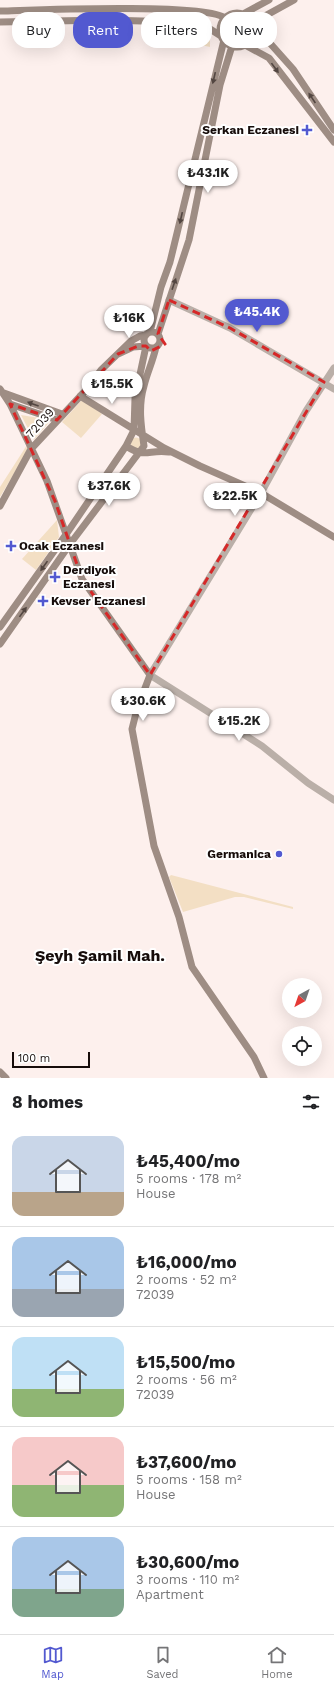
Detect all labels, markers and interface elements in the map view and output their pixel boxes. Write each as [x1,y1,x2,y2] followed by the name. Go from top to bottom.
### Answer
[12,12,65,48] chip: Buy
[73,12,133,48] chip: Rent
[141,12,212,48] chip: Filters
[220,12,277,48] chip: New
[271,62,279,73] one-way arrow
[210,72,216,84] one-way arrow
[308,93,316,103] one-way arrow
[202,123,299,137] place label: Serkan Eczanesi
[302,125,312,135] marker: Serkan Eczanesi
[175,160,241,194] pin: ₺43.1K
[187,165,229,180] text: ₺43.1K
[177,212,183,224] one-way arrow
[172,277,178,289] one-way arrow
[224,299,290,333] pin: ₺45.4K
[234,304,280,319] text: ₺45.4K
[105,305,153,339] pin: ₺16K
[113,310,145,325] text: ₺16K
[79,371,145,405] pin: ₺15.5K
[91,376,133,391] text: ₺15.5K
[26,400,38,406] one-way arrow
[23,405,57,441] street label: 72039
[76,473,142,507] pin: ₺37.6K
[87,478,131,493] text: ₺37.6K
[202,483,268,517] pin: ₺22.5K
[212,488,258,503] text: ₺22.5K
[19,539,104,553] place label: Ocak Eczanesi
[6,541,16,551] marker: Ocak Eczanesi
[40,561,48,572] one-way arrow
[63,563,116,591] place label: Derdiyok Eczanesi
[50,572,60,582] marker: Derdiyok Eczanesi
[51,594,146,608] place label: Kevser Eczanesi
[38,596,48,606] marker: Kevser Eczanesi
[19,607,27,617] one-way arrow
[110,688,176,722] pin: ₺30.6K
[120,693,166,708] text: ₺30.6K
[206,708,272,742] pin: ₺15.2K
[218,713,260,728] text: ₺15.2K
[207,847,271,861] place label: Germanica
[274,849,284,859] marker: Germanica
[35,946,165,965] district label: Şeyh Şamil Mah.
[282,978,322,1018] north arrow
[282,978,322,1066] map controls
[282,1026,322,1066] button: locate
[12,1050,90,1069] scale bar
[18,1052,50,1065] text: 100 m
[300,1091,322,1113] icon: filters
[12,1092,83,1112] text: 8 homes
[136,1151,240,1171] text: ₺45,400/mo
[44,1152,92,1200] icon: home
[136,1171,241,1186] text: 5 rooms · 178 m²
[136,1186,176,1201] text: House
[136,1252,237,1272] text: ₺16,000/mo
[44,1253,92,1301] icon: home
[136,1272,236,1287] text: 2 rooms · 52 m²
[136,1287,174,1302] text: 72039
[136,1352,235,1372] text: ₺15,500/mo
[44,1353,92,1401] icon: home
[136,1372,237,1387] text: 2 rooms · 56 m²
[136,1387,174,1402] text: 72039
[136,1452,236,1472] text: ₺37,600/mo
[44,1453,92,1501] icon: home
[136,1472,242,1487] text: 5 rooms · 158 m²
[136,1487,176,1502] text: House
[136,1552,239,1572] text: ₺30,600/mo
[44,1553,92,1601] icon: home
[136,1572,239,1587] text: 3 rooms · 110 m²
[136,1587,204,1602] text: Apartment
[41,1644,64,1681] tab: Map
[147,1644,178,1681] tab: Saved
[261,1644,293,1681] tab: Home

